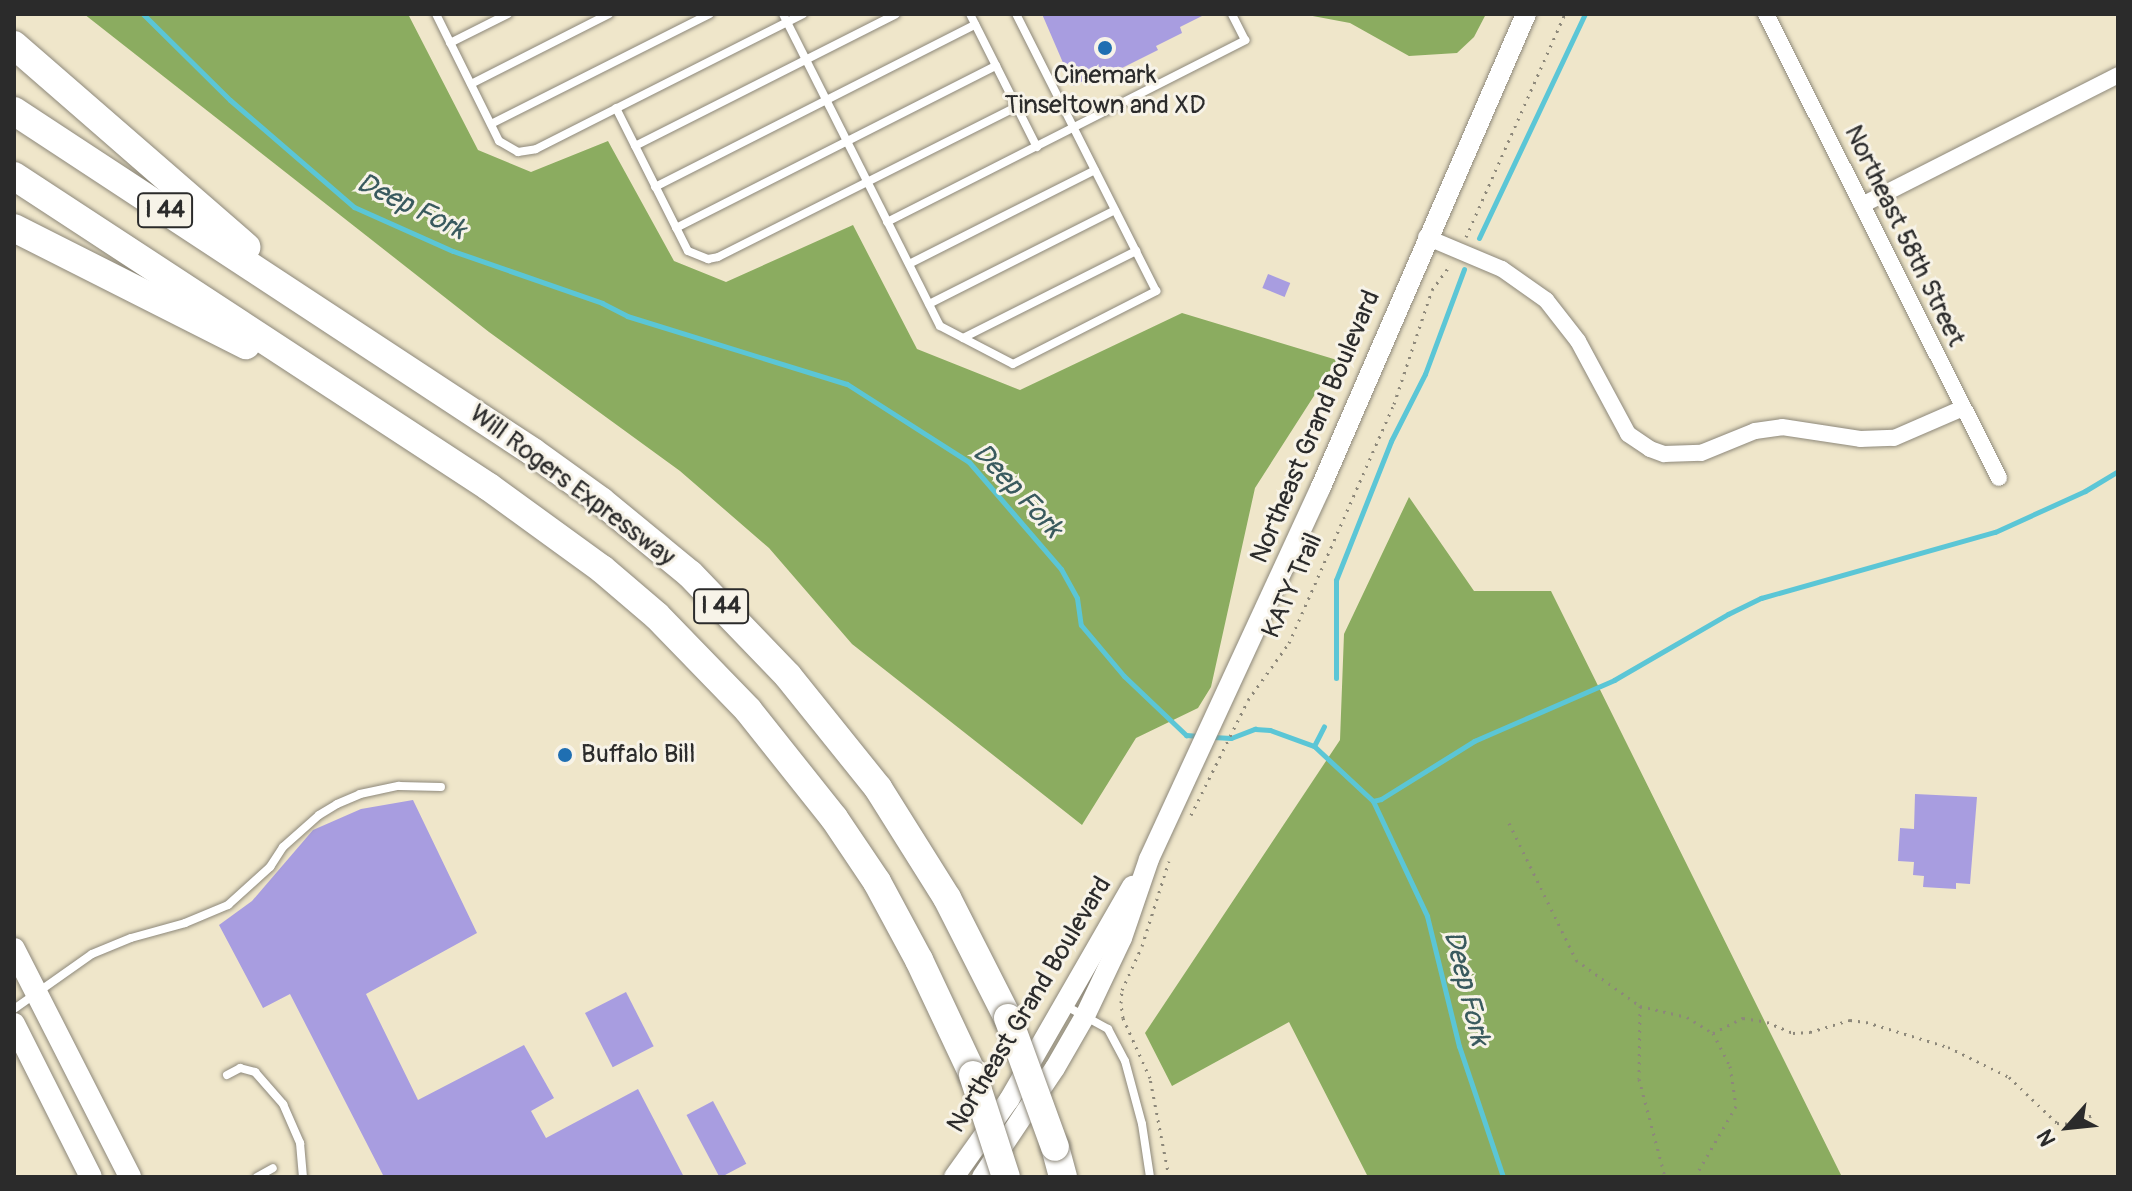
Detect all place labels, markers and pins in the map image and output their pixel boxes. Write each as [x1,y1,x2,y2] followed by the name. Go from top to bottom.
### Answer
[1096,39,1114,57] marker: Cinemark Tinseltown and XD
[1004,60,1206,122] place label: Cinemark Tinseltown and XD
[581,739,695,771] place label: Buffalo Bill
[556,746,574,764] marker: Buffalo Bill

